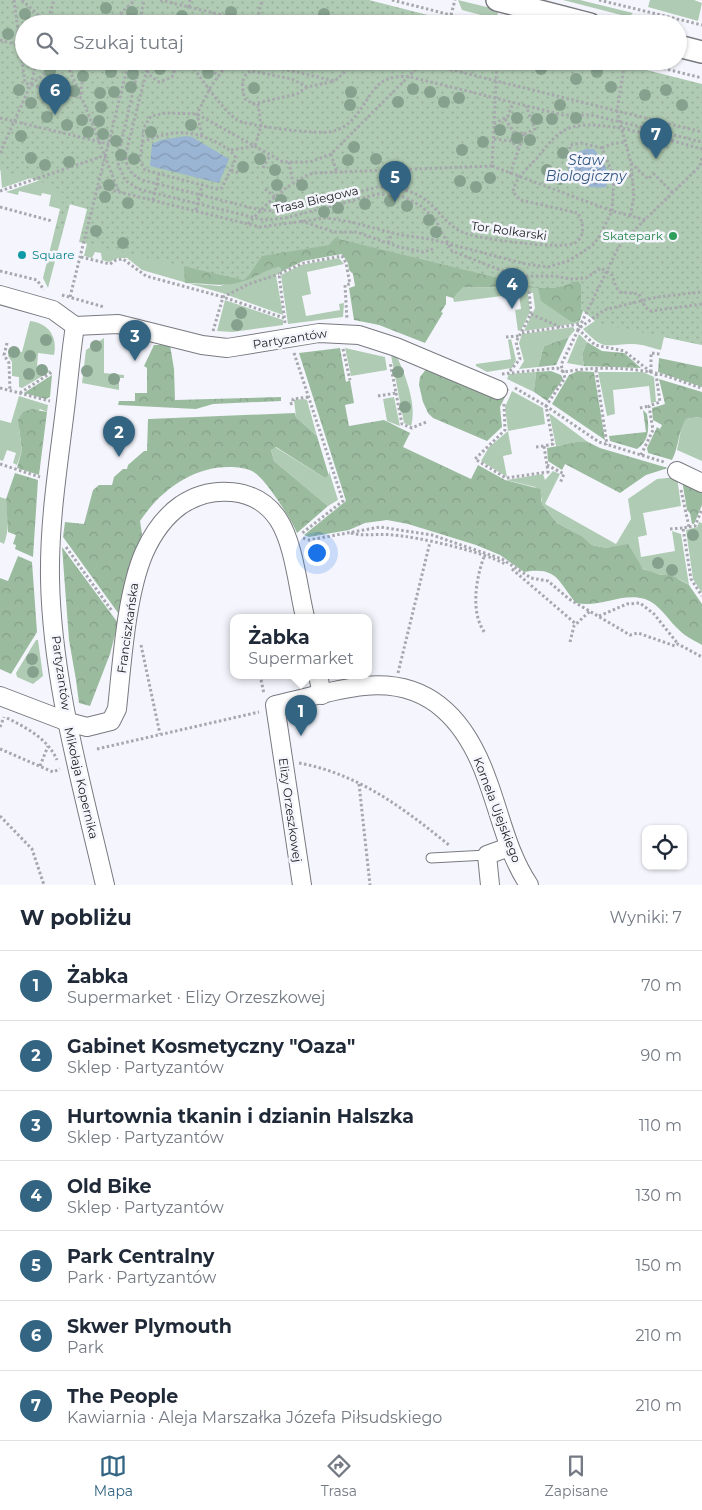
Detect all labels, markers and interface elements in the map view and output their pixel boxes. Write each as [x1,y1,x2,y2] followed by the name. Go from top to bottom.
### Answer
[15,15,687,70] search box
[33,29,61,57] icon: search
[73,31,184,54] text: Szukaj tutaj
[39,74,71,115] pin: 6
[640,118,672,159] pin: 7
[546,151,628,185] water label: Staw Biologiczny
[379,161,411,202] pin: 5
[272,182,360,217] street label: Trasa Biegowa
[470,218,548,243] street label: Tor Rolkarski
[603,228,664,243] place label: Skatepark
[667,230,679,242] marker: Skatepark
[32,247,75,262] place label: Square
[16,249,28,261] marker: Square
[496,268,528,309] pin: 4
[119,320,151,361] pin: 3
[252,325,329,352] street label: Partyzantów
[103,416,135,457] pin: 2
[304,540,330,566] your location
[114,582,141,674] street label: Franciszkańska
[230,614,372,679] popup
[248,626,310,649] text: Żabka
[49,635,74,712] street label: Partyzantów
[248,649,354,668] text: Supermarket
[285,695,317,736] pin: 1
[61,725,102,840] street label: Mikołaja Kopernika
[470,755,524,865] street label: Kornela Ujejskiego
[276,757,305,863] street label: Elizy Orzeszkowej
[642,825,687,870] map controls
[642,825,687,870] button: locate
[20,905,132,930] text: W pobliżu
[610,908,682,927] text: Wyniki: 7
[67,965,129,988] text: Żabka
[33,976,39,995] text: 1
[641,976,682,995] text: 70 m
[67,988,325,1007] text: Supermarket · Elizy Orzeszkowej
[67,1035,355,1058] text: Gabinet Kosmetyczny "Oaza"
[31,1046,41,1065] text: 2
[640,1046,682,1065] text: 90 m
[67,1058,224,1077] text: Sklep · Partyzantów
[67,1105,414,1128] text: Hurtownia tkanin i dzianin Halszka
[31,1116,41,1135] text: 3
[639,1116,682,1135] text: 110 m
[67,1128,224,1147] text: Sklep · Partyzantów
[67,1175,152,1198] text: Old Bike
[30,1186,42,1205] text: 4
[635,1186,682,1205] text: 130 m
[67,1198,224,1217] text: Sklep · Partyzantów
[67,1245,214,1268] text: Park Centralny
[31,1256,41,1275] text: 5
[635,1256,682,1275] text: 150 m
[67,1268,216,1287] text: Park · Partyzantów
[67,1315,232,1338] text: Skwer Plymouth
[31,1326,41,1345] text: 6
[635,1326,682,1345] text: 210 m
[67,1338,104,1357] text: Park
[67,1385,178,1408] text: The People
[31,1396,41,1415] text: 7
[635,1396,682,1415] text: 210 m
[67,1408,442,1427] text: Kawiarnia · Aleja Marszałka Józefa Piłsudskiego
[94,1452,133,1500] tab: Mapa
[321,1452,357,1500] tab: Trasa
[545,1452,608,1500] tab: Zapisane

